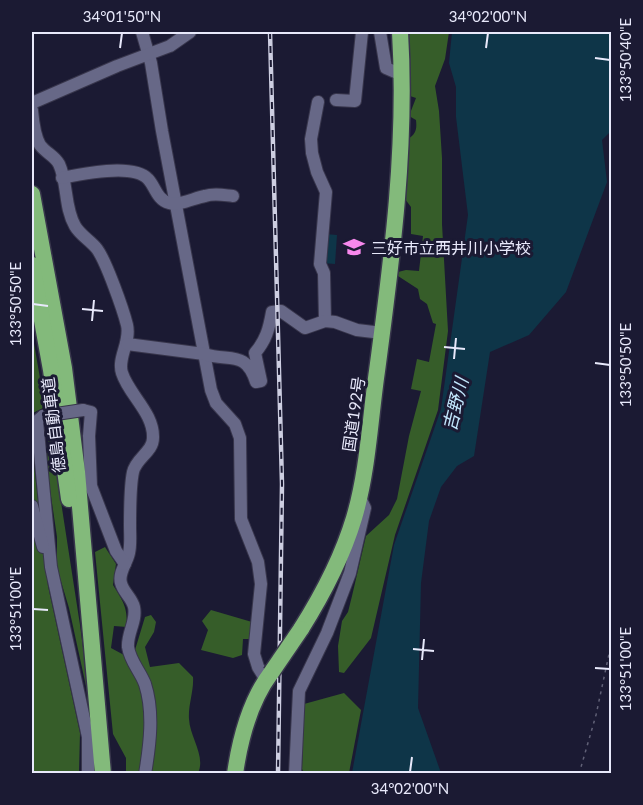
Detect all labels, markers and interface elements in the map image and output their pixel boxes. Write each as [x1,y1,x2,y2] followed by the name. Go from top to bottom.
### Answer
[83,7,161,25] text: 34°01'50"N
[449,7,527,25] text: 34°02'00"N
[616,18,634,102] text: 133°50'40"E
[342,235,366,259] school or university icon: 三好市立西井川小学校
[371,238,531,257] place label: 三好市立西井川小学校
[6,262,24,346] text: 133°50'50"E
[616,323,634,407] text: 133°50'50"E
[438,373,473,433] water label: 吉野川
[338,375,368,453] street label: 国道192号
[38,376,68,474] street label: 徳島自動車道
[6,567,24,651] text: 133°51'00"E
[616,627,634,711] text: 133°51'00"E
[371,779,449,797] text: 34°02'00"N

